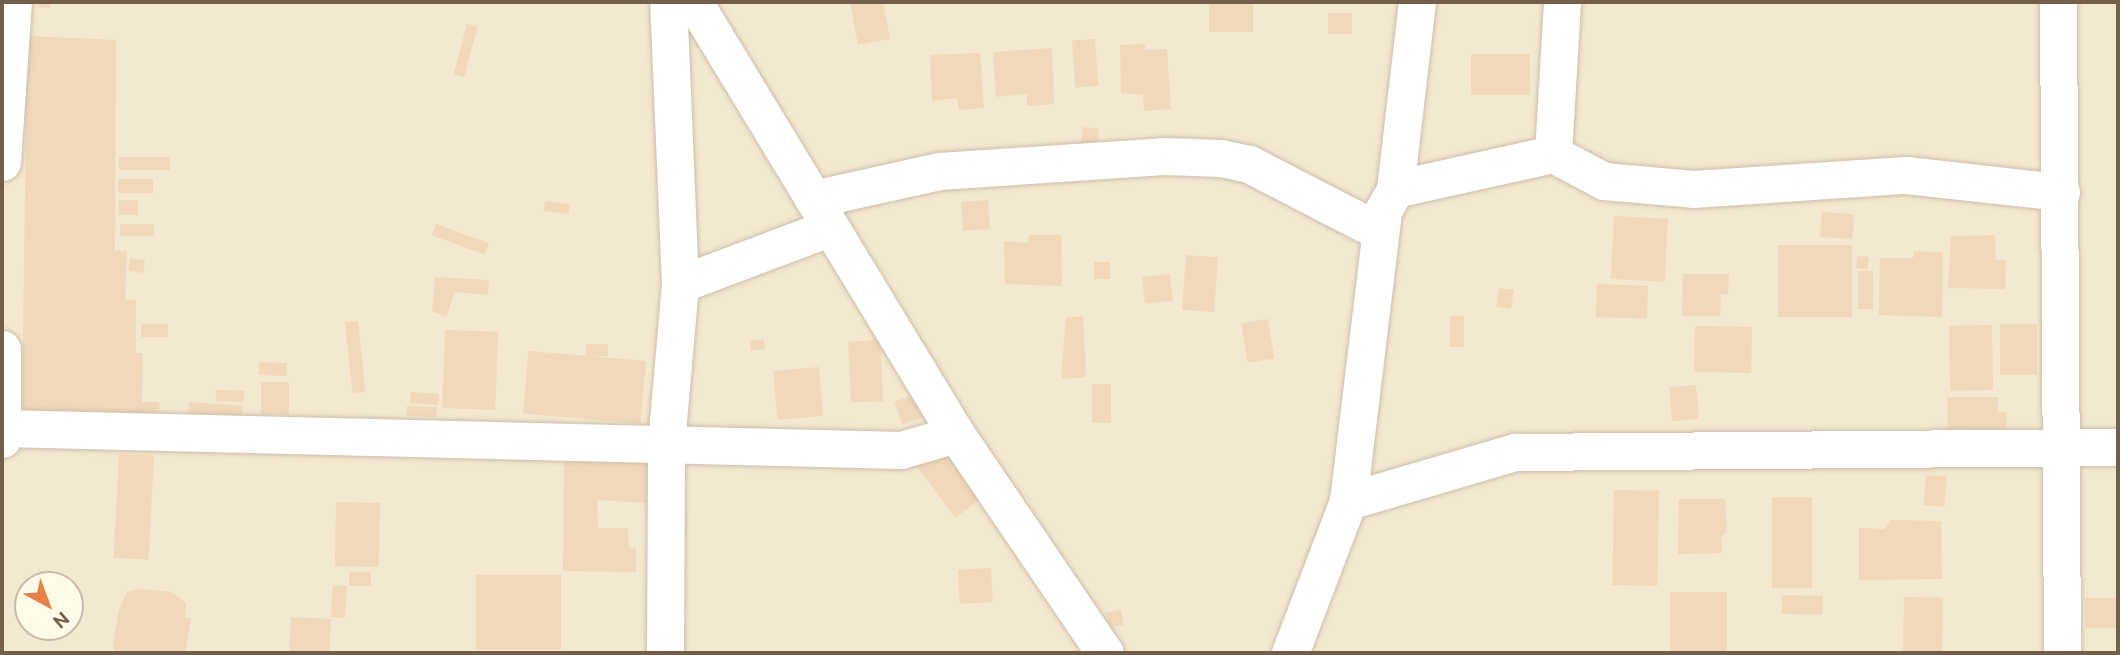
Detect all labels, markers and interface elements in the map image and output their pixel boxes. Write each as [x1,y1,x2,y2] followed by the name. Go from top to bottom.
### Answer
[14,571,84,641] north arrow
[49,607,74,633] text: N

